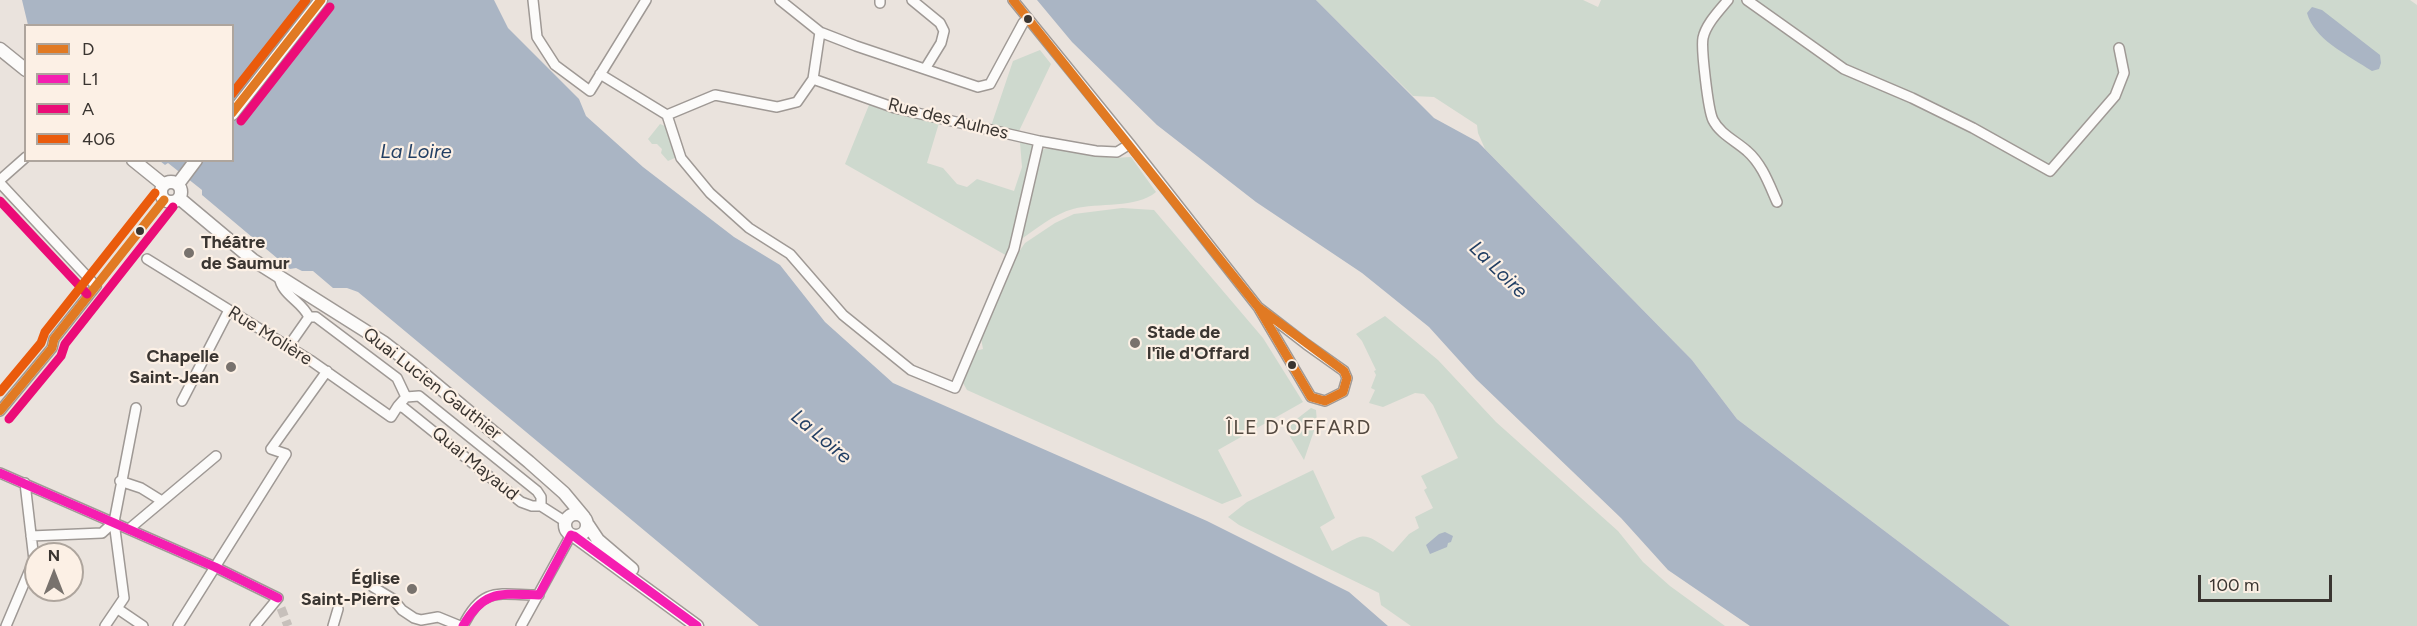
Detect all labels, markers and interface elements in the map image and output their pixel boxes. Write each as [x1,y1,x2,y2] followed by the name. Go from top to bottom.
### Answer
[1022,13,1034,25] unlabelled marker
[24,24,234,162] legend
[82,38,94,60] text: D
[82,68,99,90] text: L1
[886,94,1010,144] street label: Rue des Aulnes
[82,98,94,120] text: A
[82,128,115,150] text: 406
[380,140,452,164] water label: La Loire
[134,225,146,237] unlabelled marker
[201,232,289,274] place label: Théâtre de Saumur
[1464,237,1532,303] water label: La Loire
[182,246,196,260] marker: Théâtre de Saumur
[224,302,316,370] street label: Rue Molière
[1147,322,1250,364] place label: Stade de l'île d'Offard
[359,323,505,445] street label: Quai Lucien Gauthier
[1128,336,1142,350] marker: Stade de l'île d'Offard
[129,346,219,388] place label: Chapelle Saint-Jean
[1286,359,1298,371] unlabelled marker
[224,360,238,374] marker: Chapelle Saint-Jean
[786,405,856,469] water label: La Loire
[1226,416,1372,440] district label: ÎLE D'OFFARD
[427,423,523,505] street label: Quai Mayaud
[24,542,84,602] north arrow
[48,546,60,565] text: N
[2201,563,2334,601] scale bar
[301,568,400,610] place label: Église Saint-Pierre
[2209,574,2259,596] text: 100 m
[405,582,419,596] marker: Église Saint-Pierre

